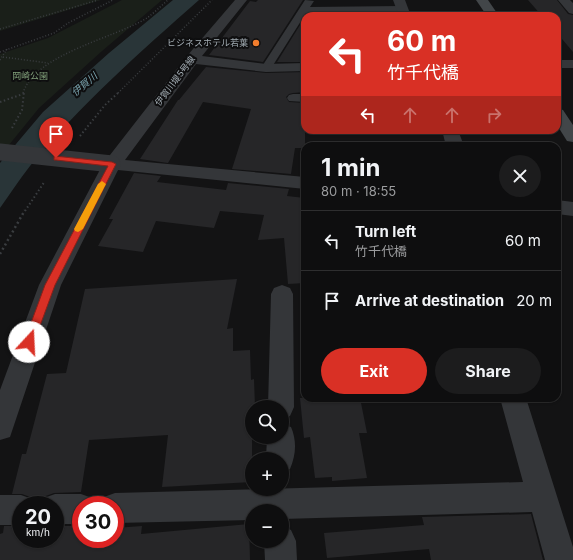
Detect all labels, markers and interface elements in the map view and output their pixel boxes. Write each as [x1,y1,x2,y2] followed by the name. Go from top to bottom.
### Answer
[387,24,456,58] text: 60 m
[321,28,373,80] icon: left
[167,37,248,48] place label: ビジネスホテル若葉
[251,38,261,48] marker: ビジネスホテル若葉
[152,53,197,109] street label: 伊賀川堤5号線
[387,62,459,83] text: 竹千代橋
[69,69,100,98] water label: 伊賀川
[12,70,48,81] park label: 岡崎公園
[357,104,379,126] icon: left
[399,104,421,126] icon: ahead
[441,104,463,126] icon: ahead
[483,104,505,126] icon: right
[39,117,73,158] pin
[45,123,67,145] icon: arrive
[321,153,380,182] text: 1 min
[499,155,541,197] button: close
[321,183,396,199] text: 80 m · 18:55
[355,222,416,241] text: Turn left
[321,230,343,252] icon: left
[505,231,541,250] text: 60 m
[355,243,407,259] text: 竹千代橋
[321,290,343,312] icon: arrive
[355,291,504,310] text: Arrive at destination
[516,291,552,310] text: 20 m
[8,321,50,363] position arrow
[321,348,427,394] button: Exit
[435,348,541,394] button: Share
[245,400,289,548] map controls
[245,400,289,444] button: search
[245,452,289,496] button: +
[72,496,124,548] speed limit sign: 30
[245,504,289,548] button: −
[25,505,51,529] text: 20
[26,526,50,538] text: km/h

